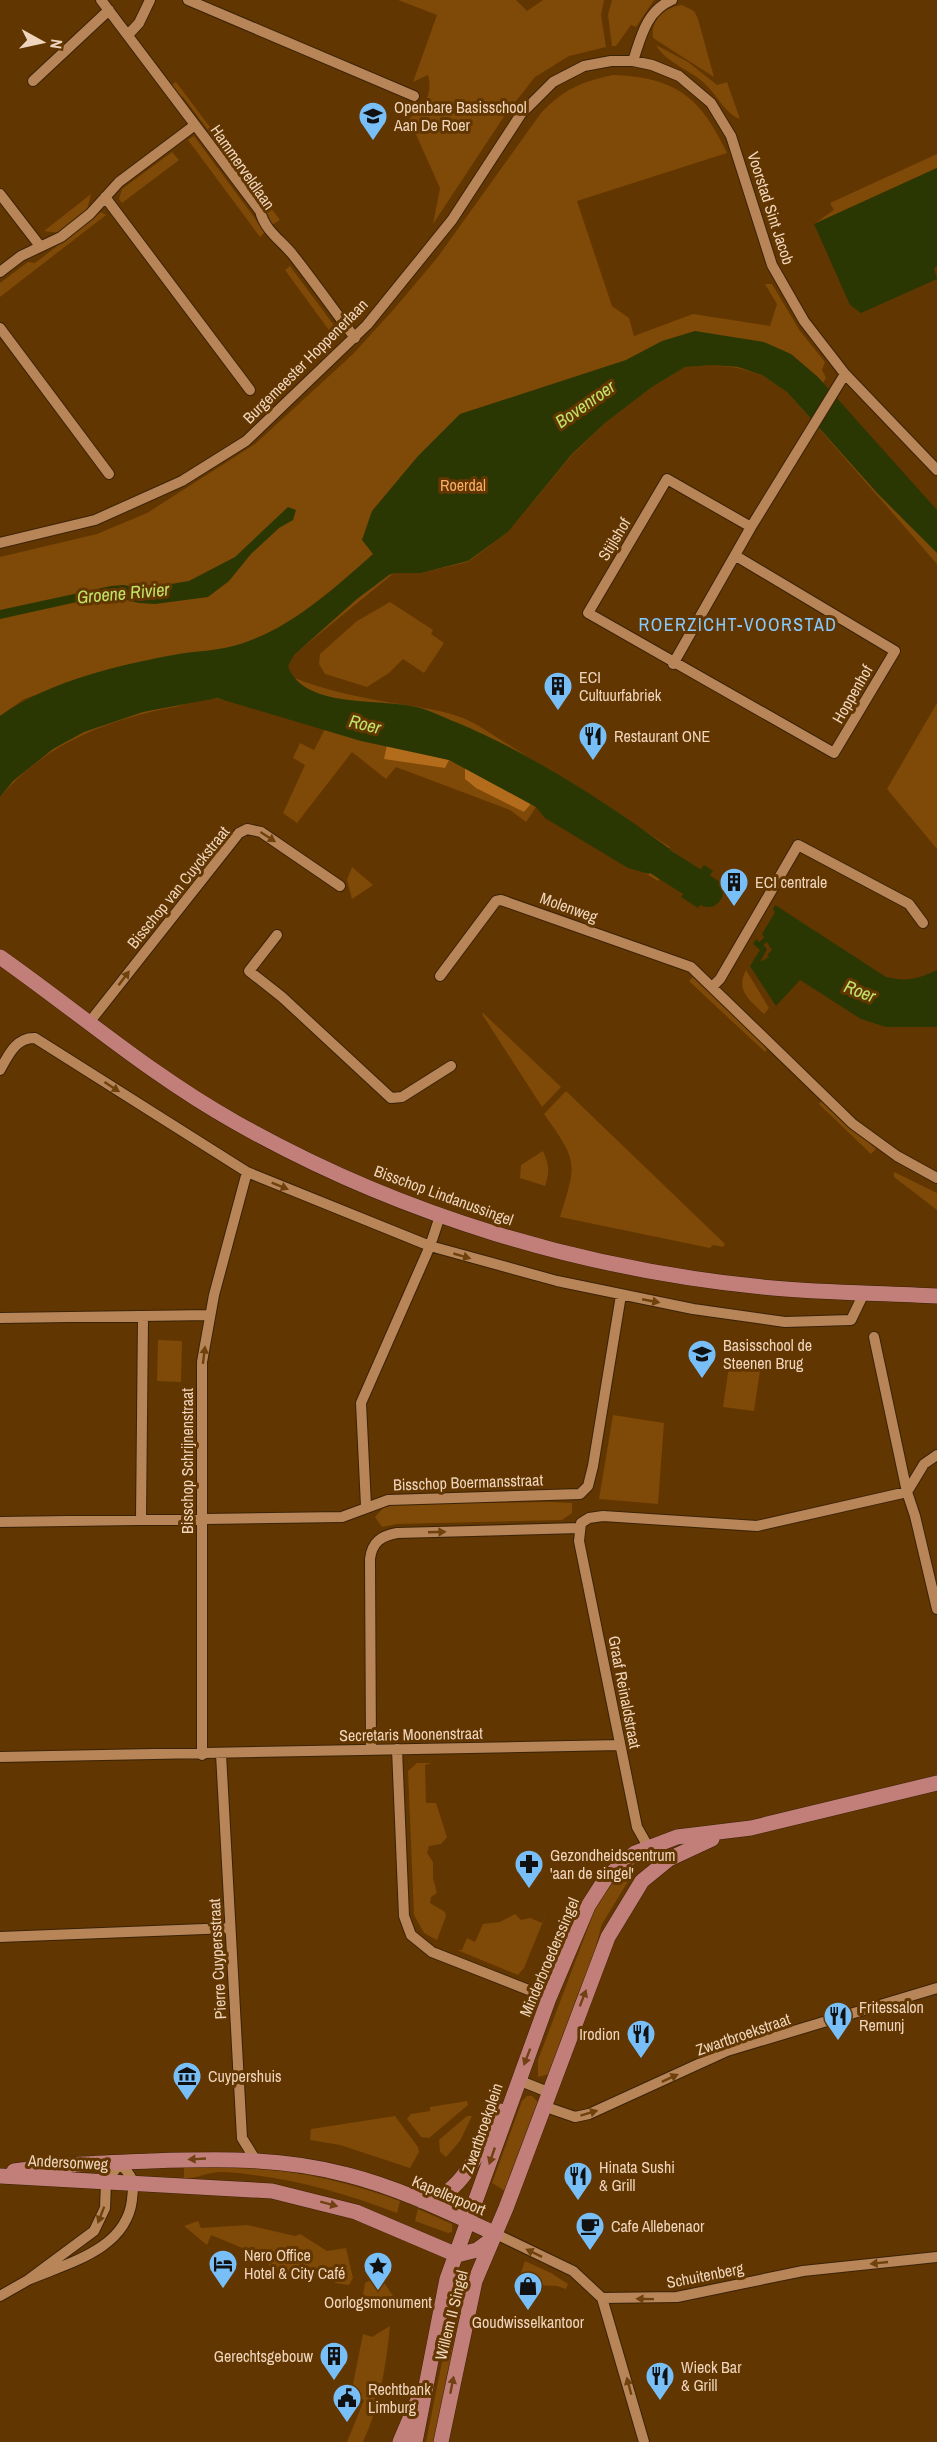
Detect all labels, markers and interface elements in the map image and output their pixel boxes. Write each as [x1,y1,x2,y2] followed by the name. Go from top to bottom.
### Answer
[12,12,72,72] north arrow
[45,38,68,50] text: N
[393,96,527,136] place label: Openbare Basisschool Aan De Roer
[357,100,389,142] school or university icon: Openbare Basisschool Aan De Roer
[206,120,280,214] street label: Hammerveldlaan
[742,149,800,267] street label: Voorstad Sint Jacob
[238,294,372,428] street label: Burgemeester Hoppenerlaan
[550,374,621,434] water label: Bovenroer
[440,474,486,496] park label: Roerdal
[593,513,636,565] street label: Stijlshof
[76,576,171,609] water label: Groene Rivier
[639,612,837,637] district label: ROERZICHT-VOORSTAD
[826,660,878,727] street label: Hoppenhof
[579,666,662,706] place label: ECI Cultuurfabriek
[542,670,574,712] building icon: ECI Cultuurfabriek
[346,708,385,740] water label: Roer
[577,720,609,762] restaurant icon: Restaurant ONE
[614,725,710,747] place label: Restaurant ONE
[122,821,234,953] street label: Bisschop van Cuyckstraat
[259,831,276,842] one-way arrow
[718,866,750,908] building icon: ECI centrale
[755,871,827,893] place label: ECI centrale
[537,886,602,928] street label: Molenweg
[118,970,130,985] one-way arrow
[841,974,880,1009] water label: Roer
[104,1081,120,1093] one-way arrow
[371,1160,517,1230] street label: Bisschop Lindanussingel
[271,1182,289,1191] one-way arrow
[453,1252,471,1261] one-way arrow
[642,1297,661,1306] one-way arrow
[723,1334,812,1374] place label: Basisschool de Steenen Brug
[686,1338,718,1380] school or university icon: Basisschool de Steenen Brug
[199,1346,208,1365] one-way arrow
[176,1388,198,1534] street label: Bisschop Schrijnenstraat
[393,1468,544,1496] street label: Bisschop Boermansstraat
[428,1527,447,1537] one-way arrow
[603,1634,647,1751] street label: Graaf Reinaldstraat
[339,1722,483,1746] street label: Secretaris Moonenstraat
[550,1844,675,1884] place label: Gezondheidscentrum 'aan de singel'
[513,1848,545,1890] pharmacy icon: Gezondheidscentrum 'aan de singel'
[514,1894,584,2020] street label: Minderbroederssingel
[203,1898,231,2020] street label: Pierre Cuypersstraat
[579,1989,589,2007] one-way arrow
[859,1996,924,2036] place label: Fritessalon Remunj
[822,2000,854,2042] restaurant icon: Fritessalon Remunj
[693,2007,793,2060] street label: Zwartbroekstraat
[625,2018,657,2060] restaurant icon: Irodion
[579,2023,620,2045] place label: Irodion
[521,2049,531,2067] one-way arrow
[171,2060,203,2102] museum icon: Cuypershuis
[208,2065,282,2087] place label: Cuypershuis
[661,2073,678,2082] one-way arrow
[456,2080,508,2176] street label: Zwartbroekplein
[580,2108,598,2117] one-way arrow
[486,2147,496,2165] one-way arrow
[26,2149,109,2175] street label: Andersonweg
[187,2155,206,2164] one-way arrow
[599,2156,675,2196] place label: Hinata Sushi & Grill
[562,2160,594,2202] restaurant icon: Hinata Sushi & Grill
[409,2170,490,2221] street label: Kapellerpoort
[319,2199,338,2209] one-way arrow
[96,2207,106,2225] one-way arrow
[574,2210,606,2252] cafe icon: Cafe Allebenaor
[611,2215,705,2237] place label: Cafe Allebenaor
[244,2244,345,2284] place label: Nero Office Hotel & City Café
[207,2248,239,2290] hotel icon: Nero Office Hotel & City Café
[526,2248,543,2257] one-way arrow
[362,2250,394,2292] place icon: Oorlogsmonument
[665,2257,746,2293] street label: Schuitenberg
[869,2258,888,2268] one-way arrow
[429,2268,473,2362] street label: Willem II Singel
[512,2270,544,2312] shop icon: Goudwisselkantoor
[324,2291,432,2313] place label: Oorlogsmonument
[635,2294,654,2303] one-way arrow
[472,2311,585,2333] place label: Goudwisselkantoor
[318,2340,350,2382] building icon: Gerechtsgebouw
[214,2345,314,2367] place label: Gerechtsgebouw
[681,2356,742,2396] place label: Wieck Bar & Grill
[644,2360,676,2402] restaurant icon: Wieck Bar & Grill
[448,2375,457,2394] one-way arrow
[623,2377,633,2395] one-way arrow
[368,2378,431,2418] place label: Rechtbank Limburg
[331,2382,363,2424] public building icon: Rechtbank Limburg

